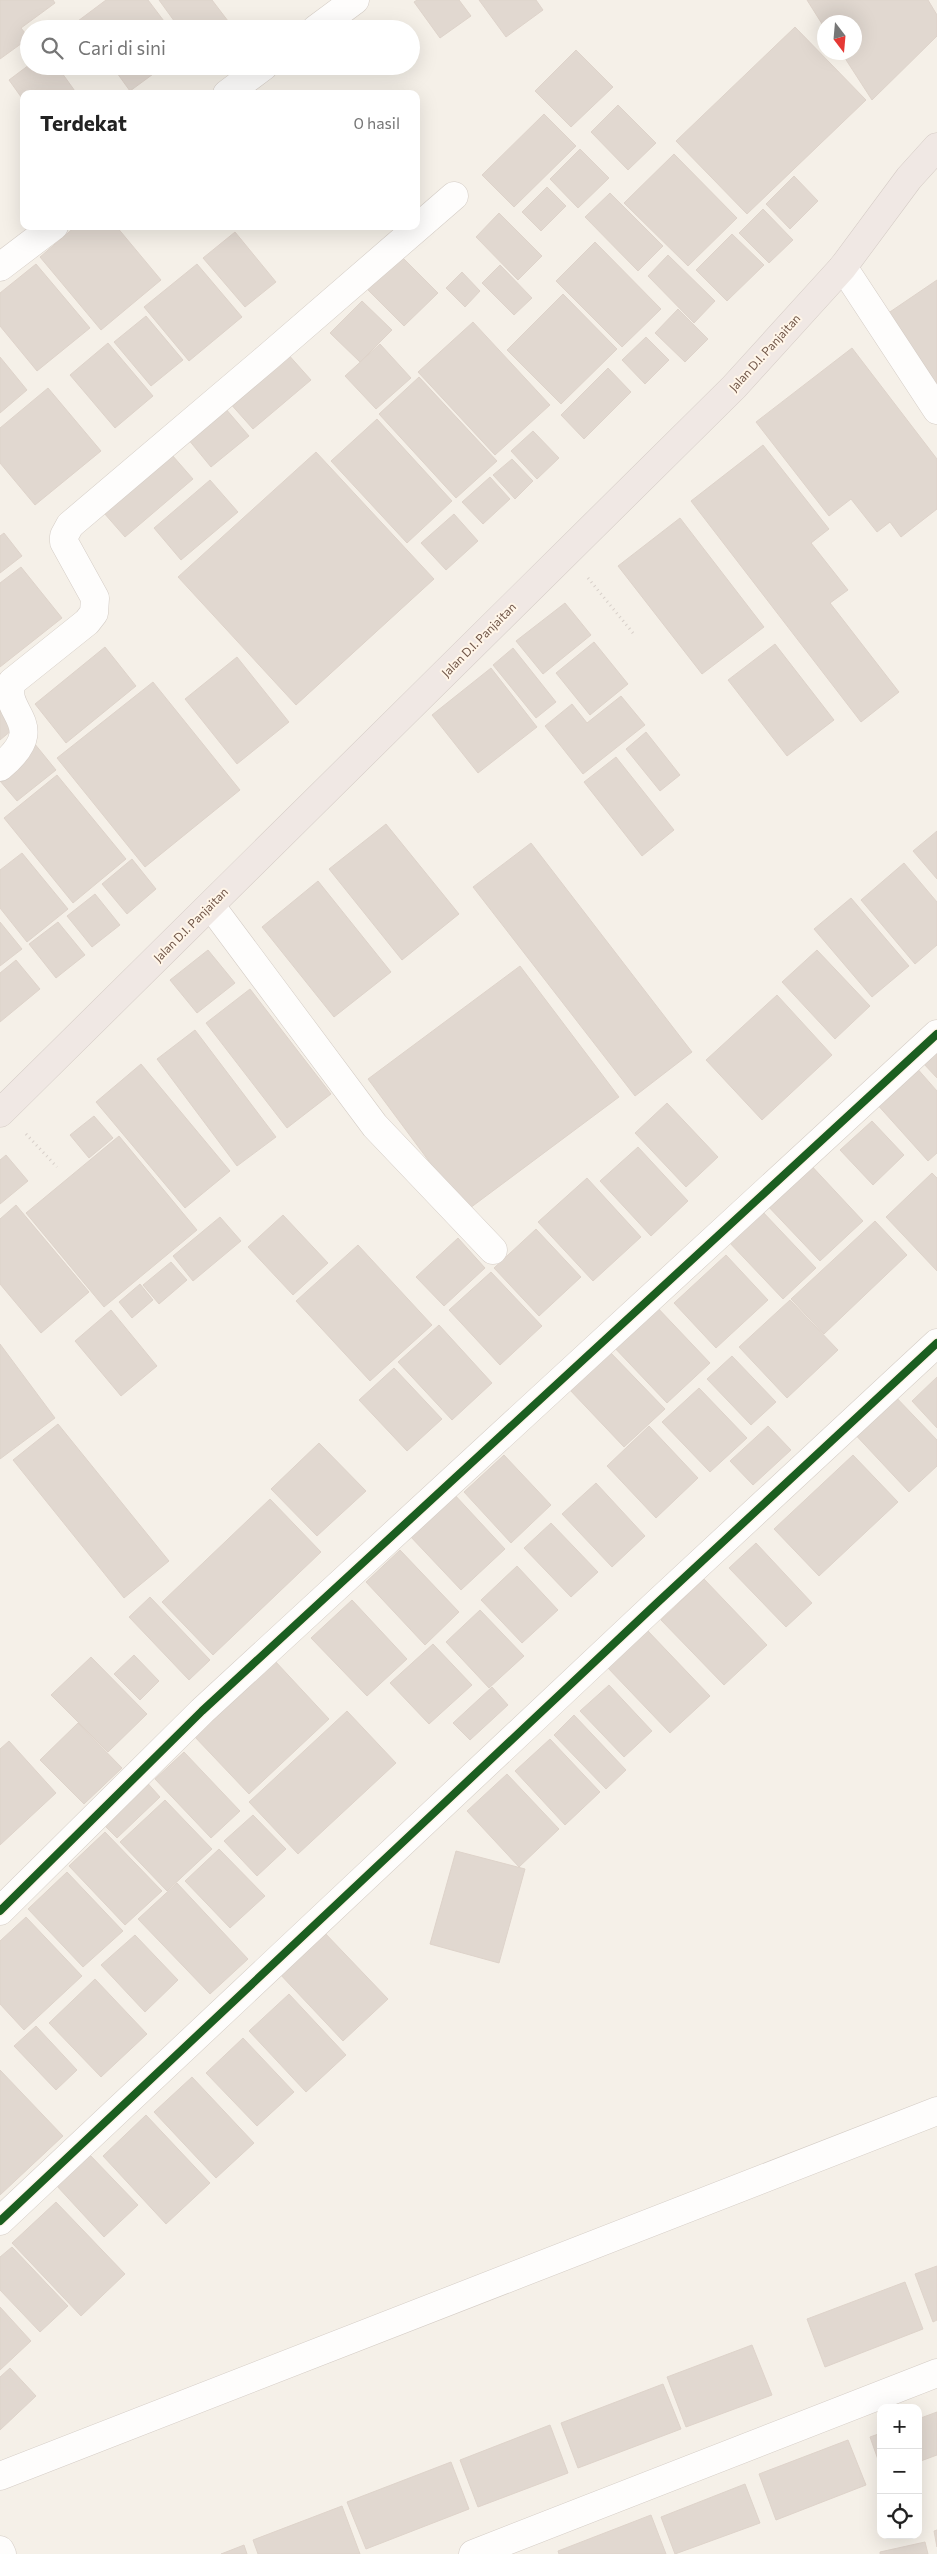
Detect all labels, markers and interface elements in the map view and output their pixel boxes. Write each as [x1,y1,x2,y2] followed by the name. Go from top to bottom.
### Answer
[817,15,862,60] north arrow
[20,20,420,75] search box
[38,34,66,62] icon: search
[78,36,166,59] text: Cari di sini
[40,110,127,135] text: Terdekat
[354,113,400,132] text: 0 hasil
[726,311,803,395] street label: Jalan D.I. Panjaitan
[438,599,519,680] street label: Jalan D.I. Panjaitan
[150,884,231,965] street label: Jalan D.I. Panjaitan
[877,2404,922,2539] map controls
[877,2404,922,2449] button: +
[877,2449,922,2494] button: −
[877,2494,922,2539] button: locate

